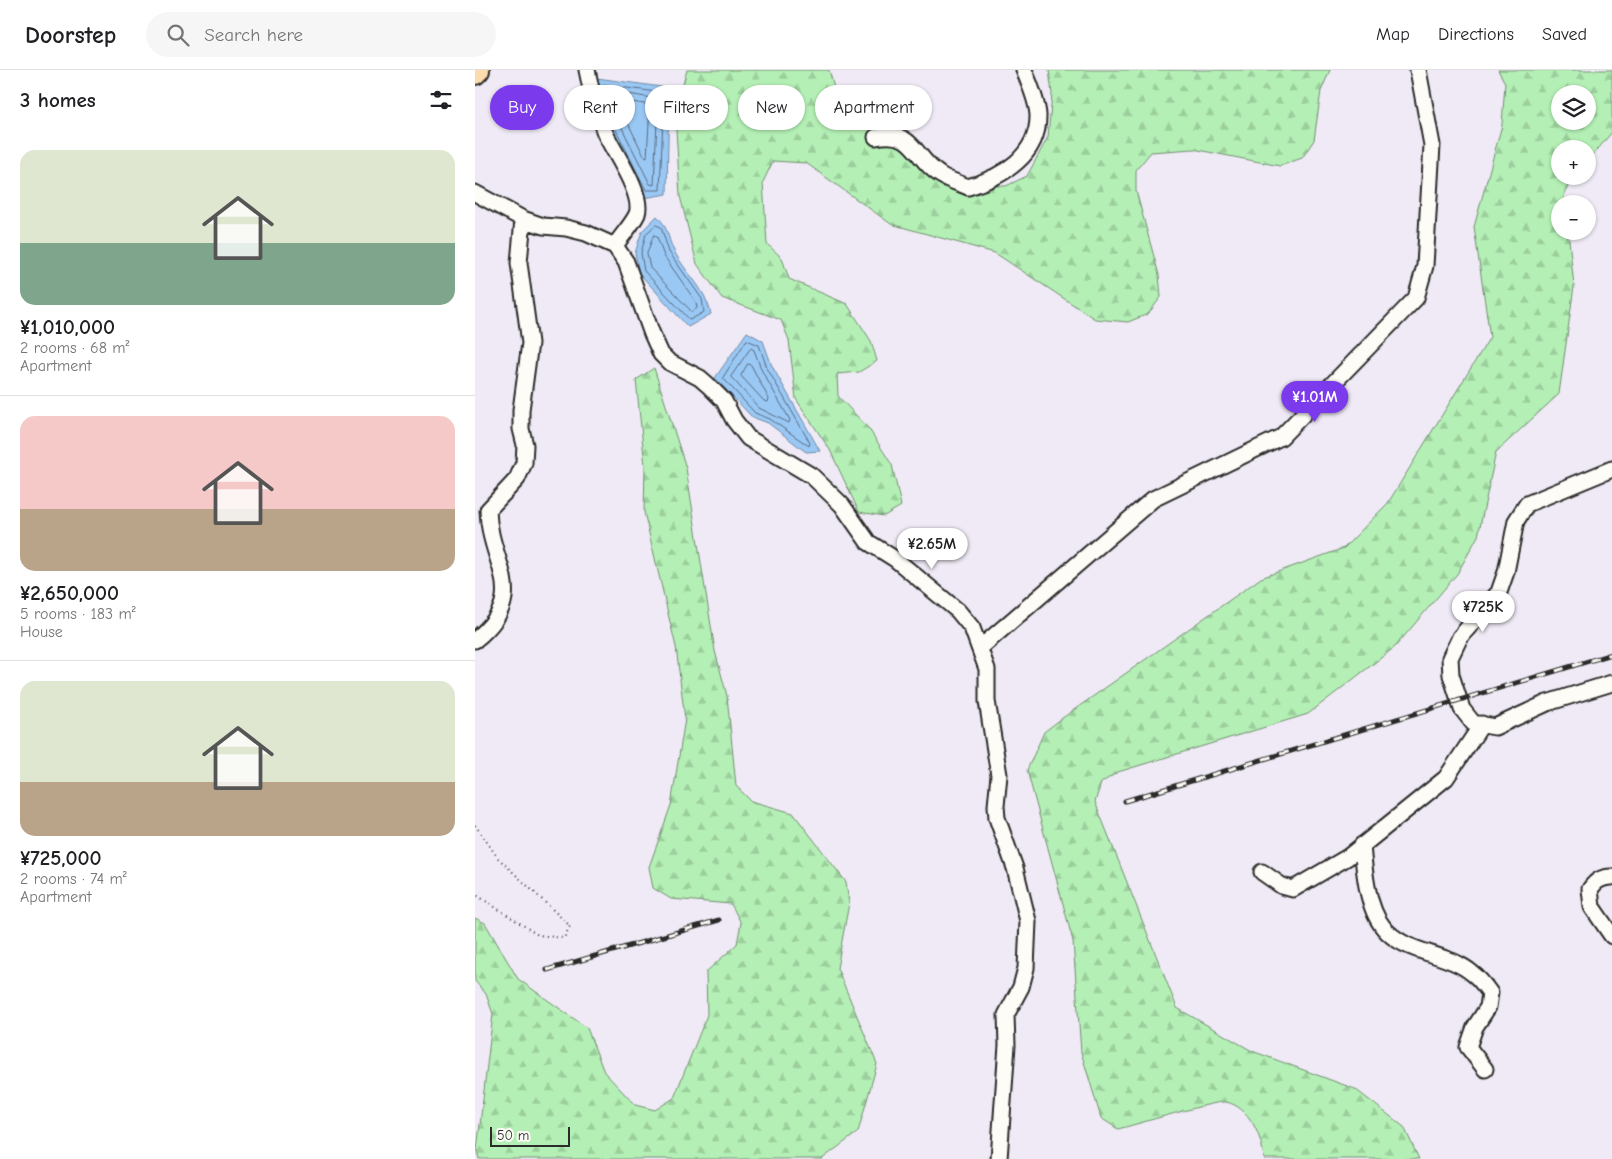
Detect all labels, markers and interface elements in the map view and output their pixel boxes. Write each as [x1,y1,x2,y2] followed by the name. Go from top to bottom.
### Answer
[146,12,496,57] search box
[25,21,116,49] text: Doorstep
[164,21,192,49] icon: search
[204,24,303,46] text: Search here
[1376,24,1410,45] text: Map
[1438,24,1514,45] text: Directions
[1542,24,1587,45] text: Saved
[490,85,554,130] chip: Buy
[564,85,635,130] chip: Rent
[645,85,728,130] chip: Filters
[738,85,805,130] chip: New
[815,85,932,130] chip: Apartment
[1551,85,1596,240] map controls
[1551,85,1596,130] button: layers
[427,86,455,114] icon: filters
[20,88,96,112] text: 3 homes
[1551,140,1596,185] button: +
[193,183,283,273] icon: home
[1551,195,1596,240] button: −
[20,315,115,339] text: ¥1,010,000
[20,339,130,357] text: 2 rooms · 68 m²
[20,357,92,375] text: Apartment
[1274,380,1356,423] pin: ¥1.01M
[1292,388,1338,406] text: ¥1.01M
[193,448,283,538] icon: home
[891,528,973,570] pin: ¥2.65M
[908,535,956,553] text: ¥2.65M
[20,581,119,605] text: ¥2,650,000
[1448,590,1518,633] pin: ¥725K
[1463,598,1503,616] text: ¥725K
[20,605,136,623] text: 5 rooms · 183 m²
[20,623,63,641] text: House
[193,713,283,803] icon: home
[20,846,101,870] text: ¥725,000
[20,870,127,888] text: 2 rooms · 74 m²
[20,888,92,906] text: Apartment
[490,1124,570,1147] scale bar
[497,1127,529,1144] text: 50 m

